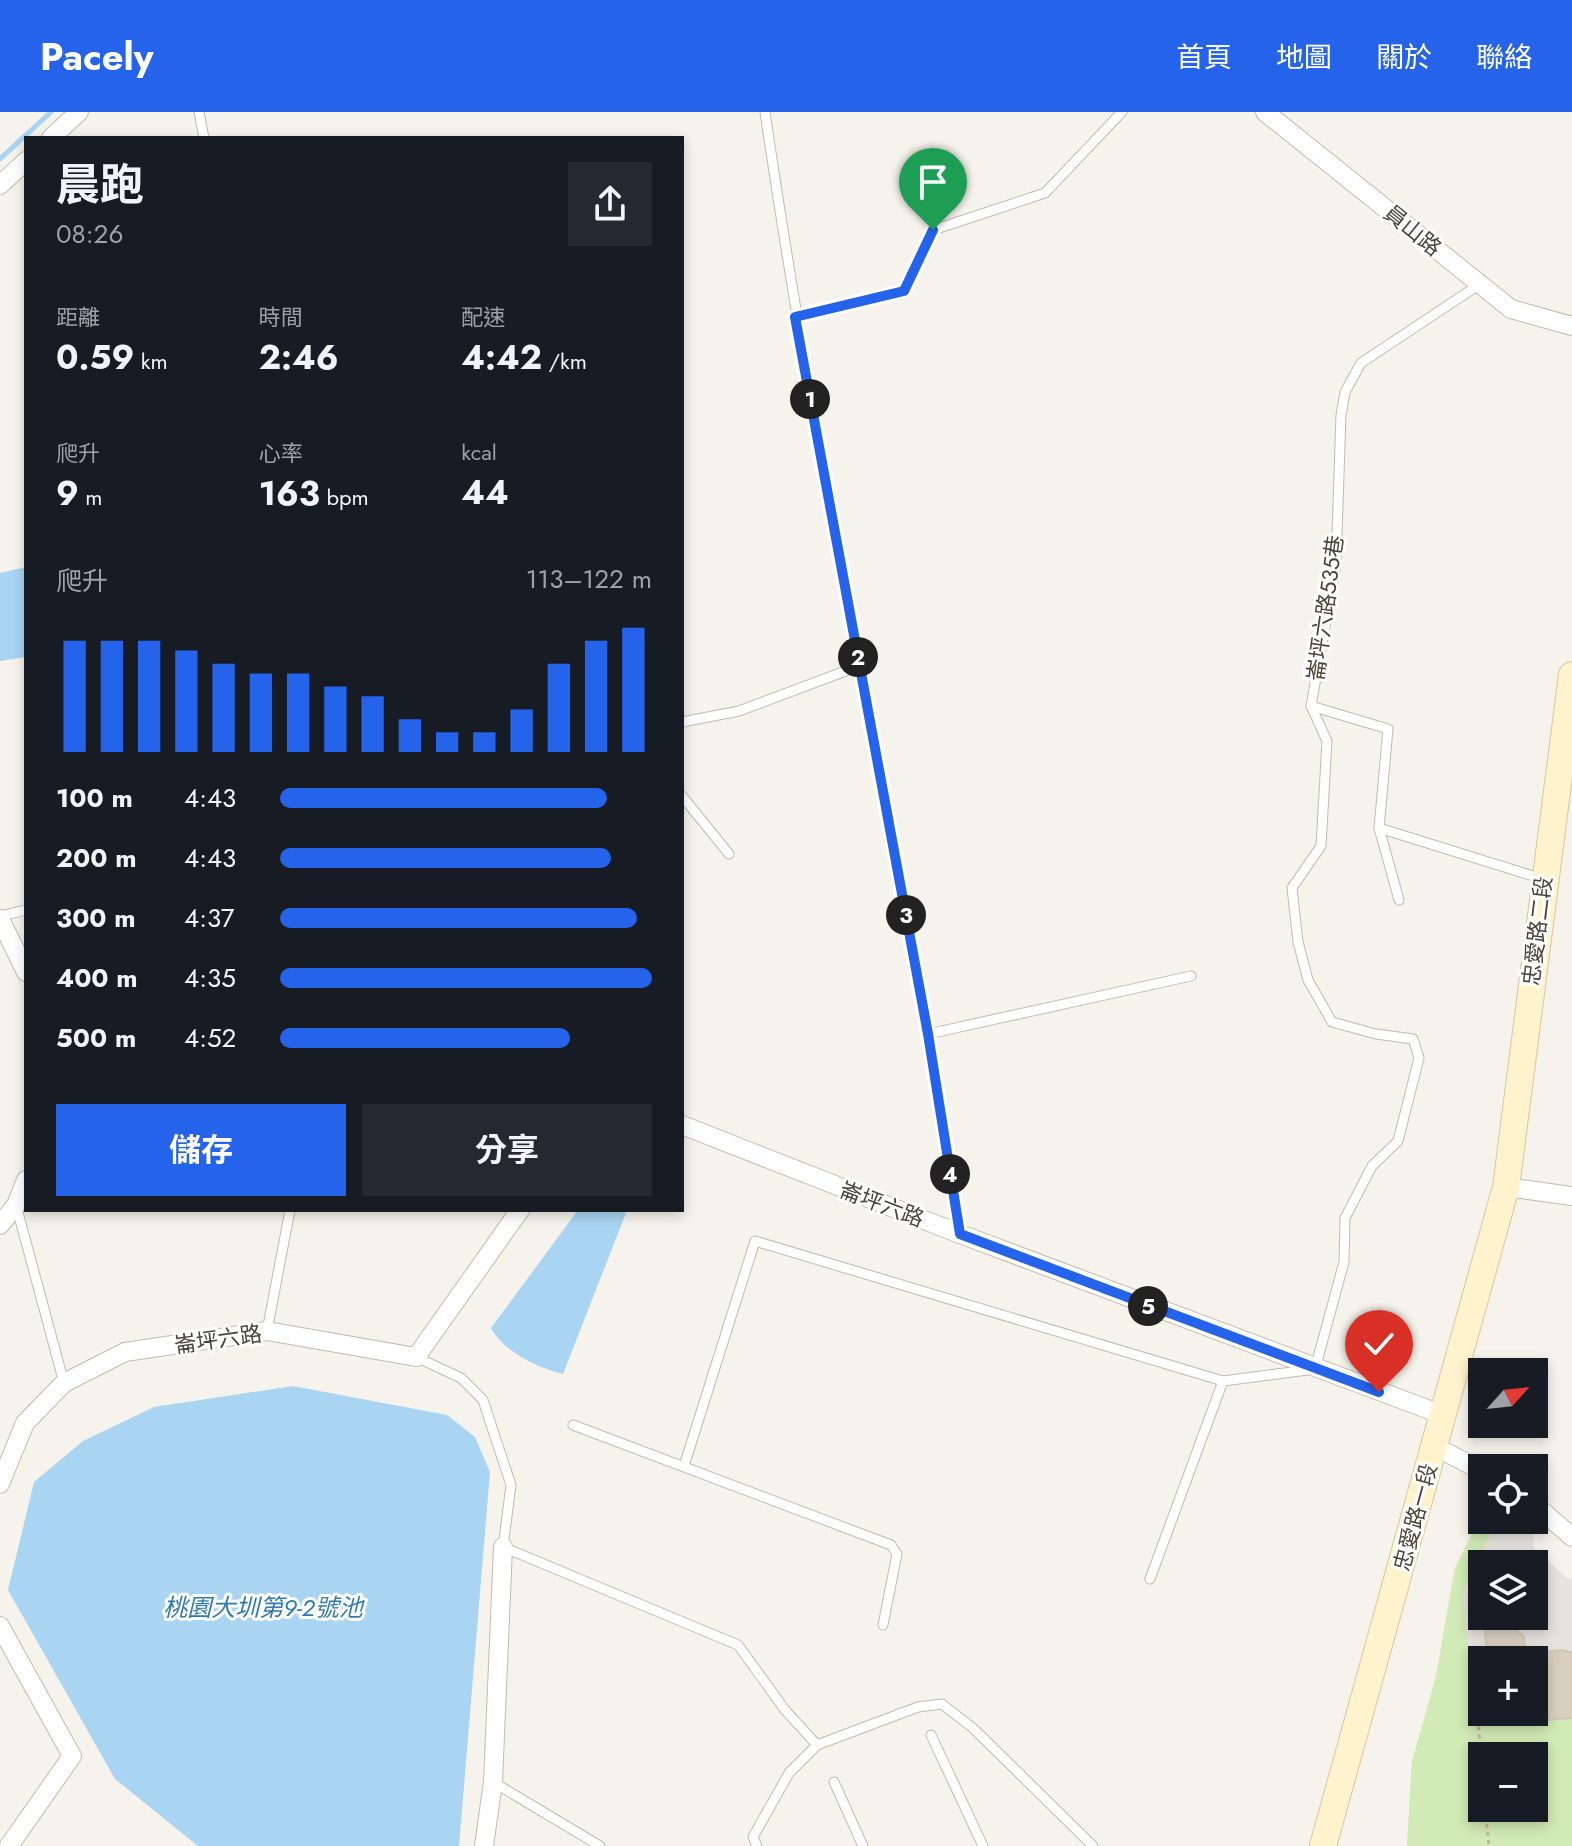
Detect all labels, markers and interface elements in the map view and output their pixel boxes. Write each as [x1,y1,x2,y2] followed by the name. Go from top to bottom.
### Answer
[40,29,154,84] text: Pacely
[1176,37,1232,78] text: 首頁
[1276,37,1332,78] text: 地圖
[1376,37,1432,78] text: 關於
[1476,37,1532,78] text: 聯絡
[899,148,967,230] pin
[56,153,144,217] text: 晨跑
[911,160,955,204] icon: arrive
[568,162,652,246] button: share
[1377,197,1449,263] street label: 員山路
[56,215,123,253] text: 08:26
[56,301,100,333] text: 距離
[259,301,303,333] text: 時間
[461,301,505,333] text: 配速
[56,333,134,382] text: 0.59
[259,333,338,382] text: 2:46
[461,333,542,382] text: 4:42
[134,345,168,377] text: km
[542,345,587,377] text: /km
[790,379,830,419] pin: 1
[804,383,816,415] text: 1
[461,436,497,468] text: kcal
[56,437,100,469] text: 爬升
[259,437,303,469] text: 心率
[461,468,509,517] text: 44
[56,469,79,518] text: 9
[259,469,320,518] text: 163
[79,481,103,513] text: m
[320,481,369,513] text: bpm
[1299,533,1351,683] street label: 崙坪六路535巷
[526,560,652,598] text: 113–122 m
[56,562,108,600] text: 爬升
[838,637,878,677] pin: 2
[851,641,865,673] text: 2
[56,779,133,817] text: 100 m
[184,779,236,817] text: 4:43
[56,839,137,877] text: 200 m
[184,839,236,877] text: 4:43
[1514,874,1560,988] street label: 忠愛路二段
[886,895,926,935] pin: 3
[56,899,136,937] text: 300 m
[184,899,234,937] text: 4:37
[899,899,913,931] text: 3
[56,959,138,997] text: 400 m
[184,959,236,997] text: 4:35
[56,1019,136,1057] text: 500 m
[184,1019,236,1057] text: 4:52
[56,1104,346,1196] button: 儲存
[362,1104,652,1196] button: 分享
[930,1154,970,1194] pin: 4
[942,1158,958,1190] text: 4
[835,1173,929,1235] street label: 崙坪六路
[1128,1286,1168,1326] pin: 5
[1141,1290,1155,1322] text: 5
[1345,1310,1413,1392] pin
[172,1317,264,1361] street label: 崙坪六路
[1357,1322,1401,1366] icon: check
[1468,1358,1548,1438] north arrow
[1468,1358,1548,1822] map controls
[1468,1454,1548,1534] button: locate
[1385,1460,1445,1574] street label: 忠愛路一段
[1468,1550,1548,1630] button: layers
[163,1590,366,1625] water label: 桃園大圳第9-2號池
[1468,1646,1548,1726] button: +
[1468,1742,1548,1822] button: −

